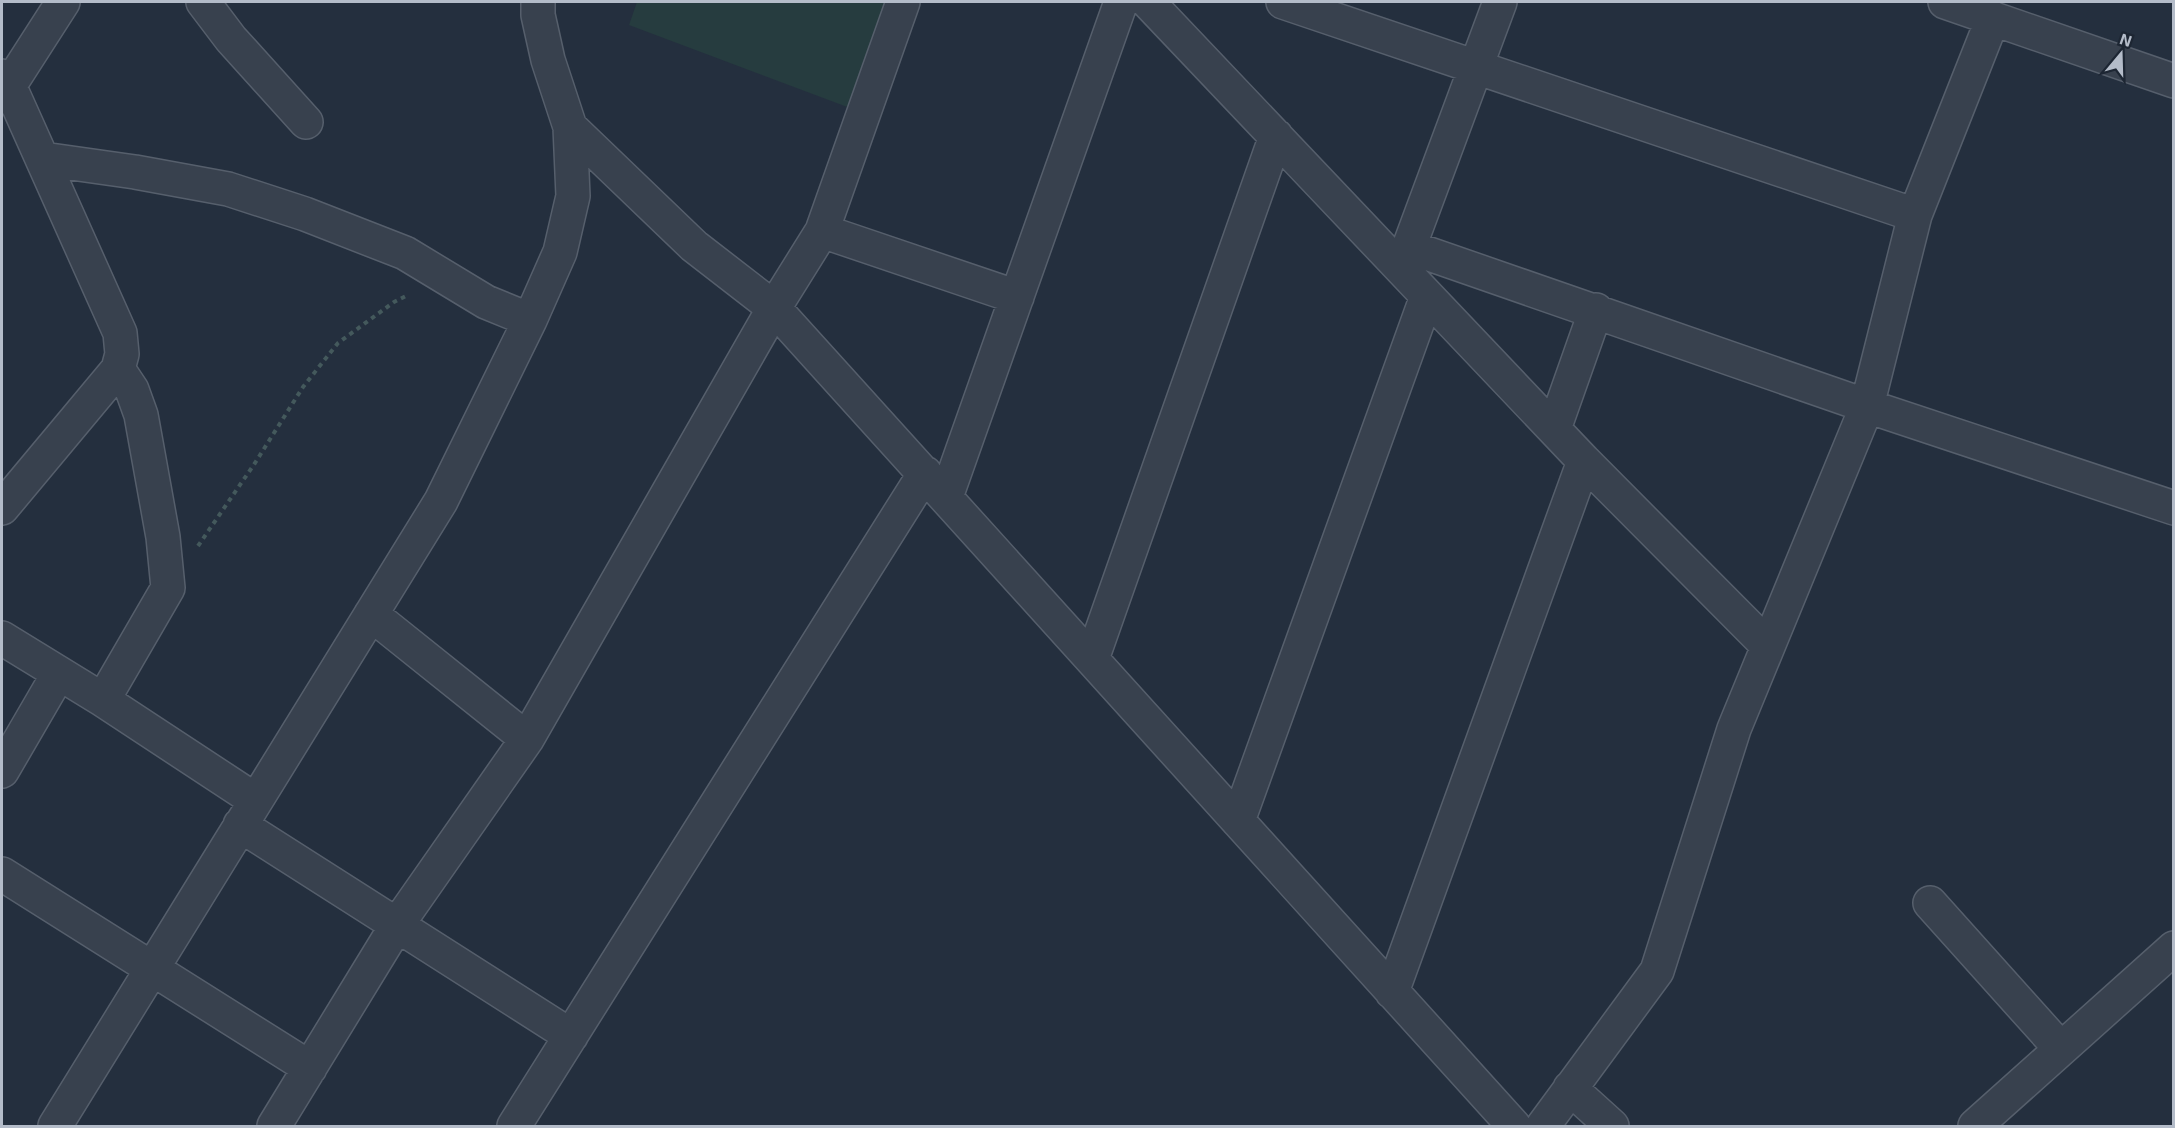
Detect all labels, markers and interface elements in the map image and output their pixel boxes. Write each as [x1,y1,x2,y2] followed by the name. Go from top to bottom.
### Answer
[2091,24,2151,84] north arrow
[2117,28,2135,50] text: N

